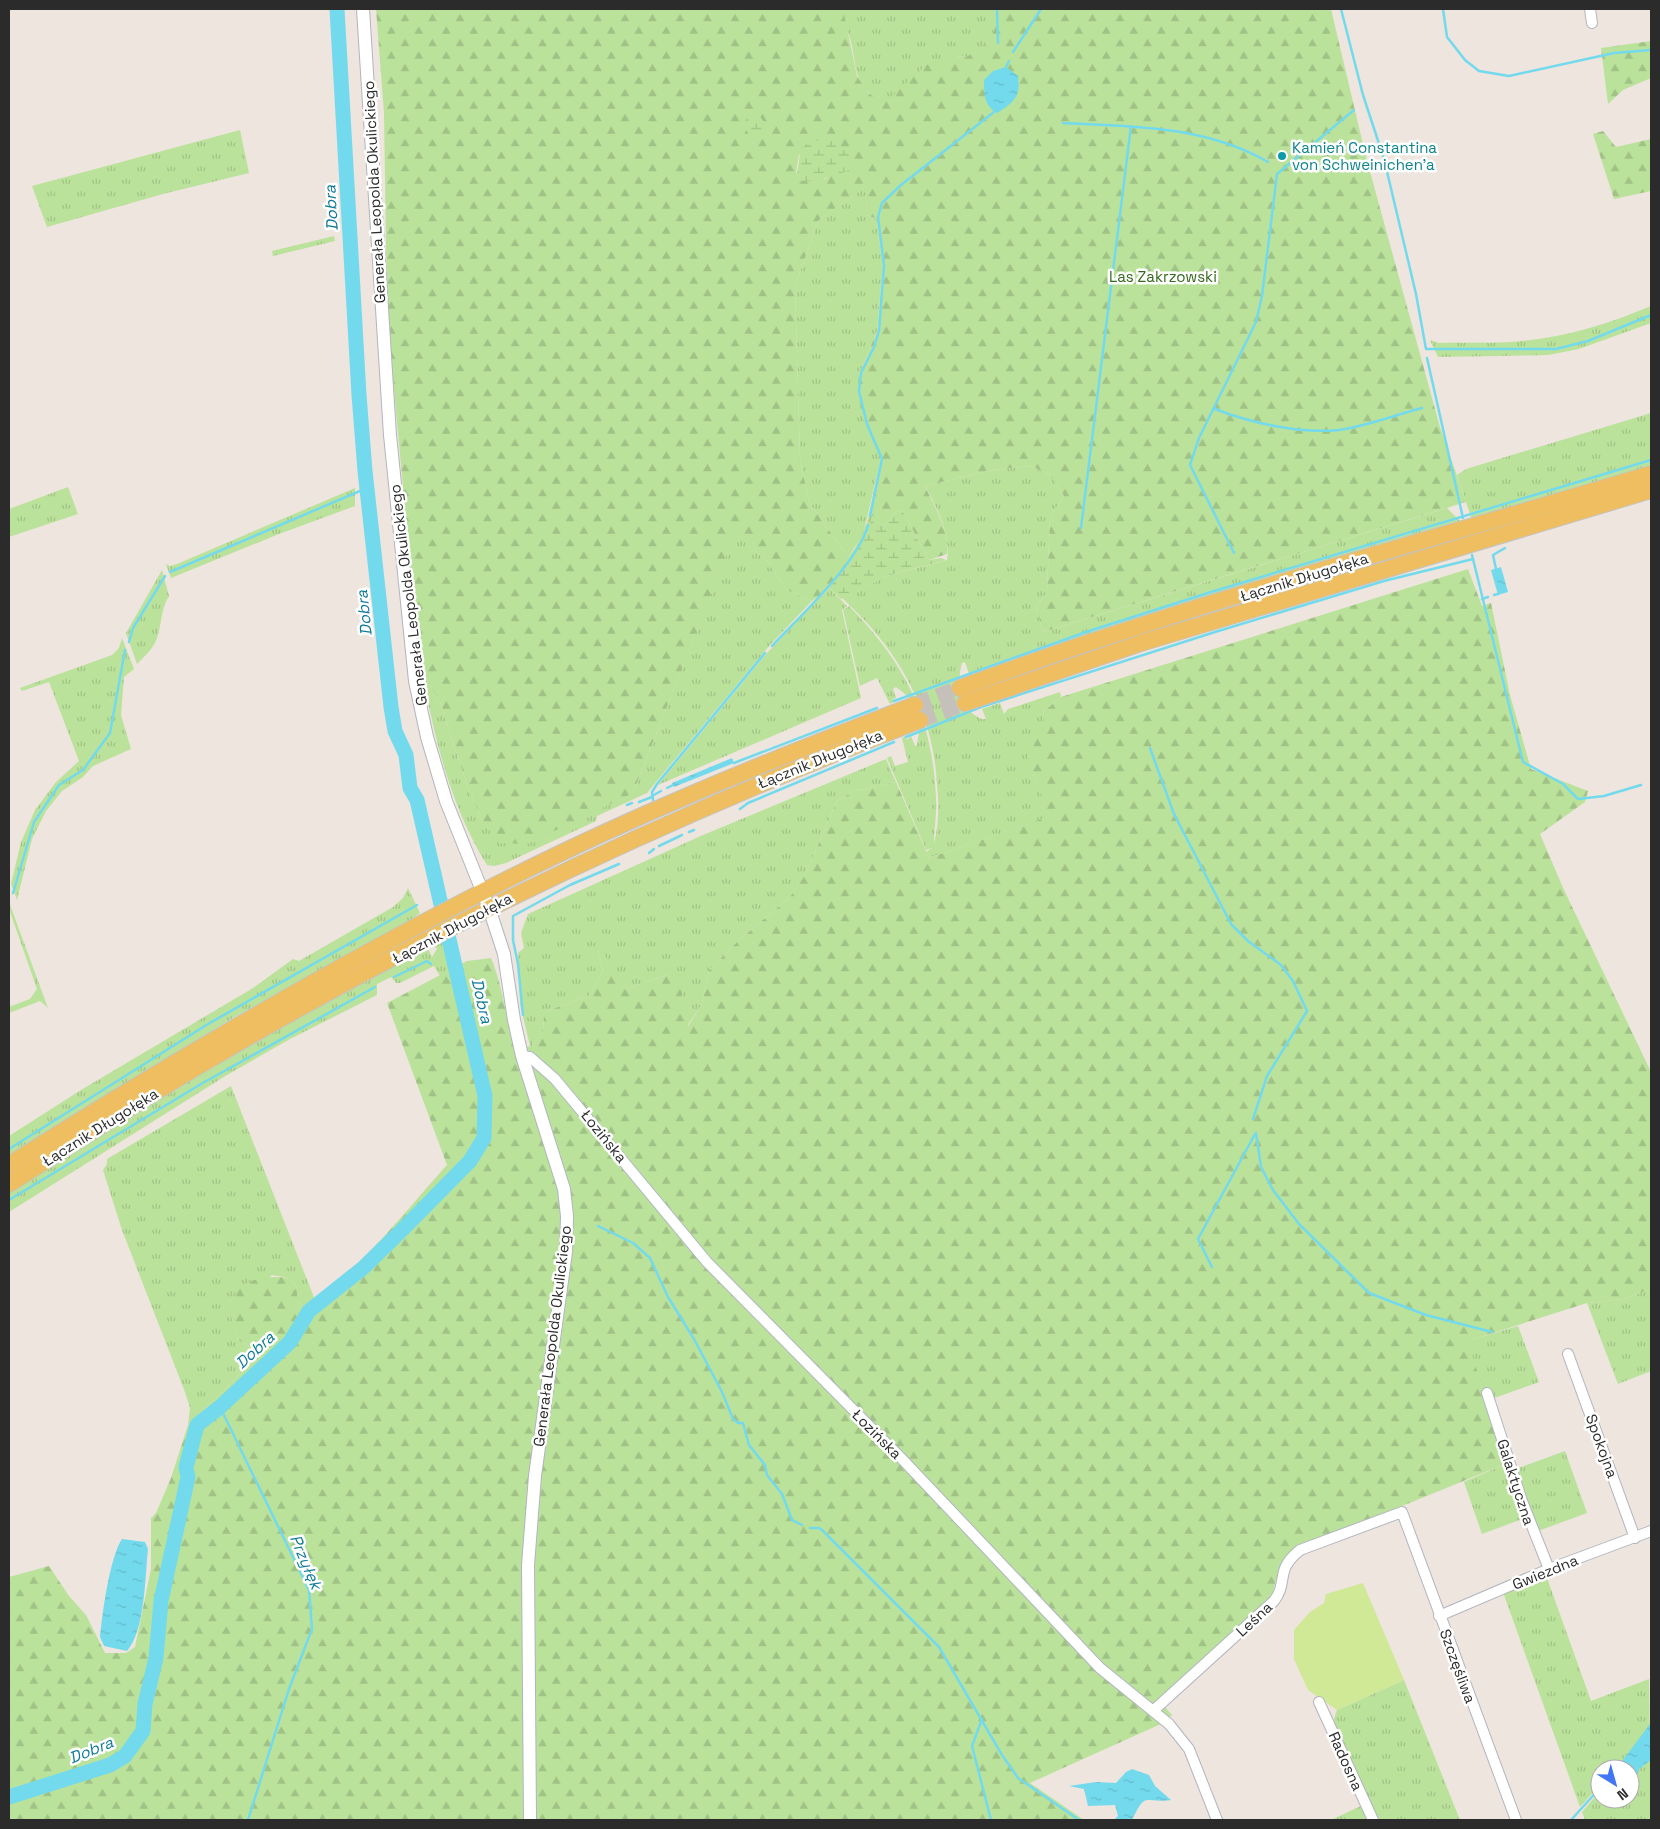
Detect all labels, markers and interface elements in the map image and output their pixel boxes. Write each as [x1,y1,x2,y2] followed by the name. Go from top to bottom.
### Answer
[359,80,389,304] street label: Generała Leopolda Okulickiego
[1292,138,1437,174] place label: Kamień Constantina von Schweinichen'a
[1276,150,1288,162] marker: Kamień Constantina von Schweinichen'a
[319,184,343,231] water label: Dobra
[1109,267,1217,286] park label: Las Zakrzowski
[385,483,431,707] street label: Generała Leopolda Okulickiego
[1238,548,1371,606] street label: Łącznik Długołęka
[351,588,377,637] water label: Dobra
[755,725,886,793] street label: Łącznik Długołęka
[389,888,516,968] street label: Łącznik Długołęka
[467,976,498,1026] water label: Dobra
[38,1083,162,1170] street label: Łącznik Długołęka
[577,1106,631,1167] street label: Łozińska
[529,1224,575,1448] street label: Generała Leopolda Okulickiego
[231,1326,280,1373] water label: Dobra
[848,1405,906,1463] street label: Łozińska
[1582,1411,1622,1481] street label: Spokojna
[1493,1437,1539,1528] street label: Galaktyczna
[285,1531,328,1595] water label: Przyłęk
[1509,1550,1581,1594] street label: Gwiezdna
[1232,1597,1276,1641] street label: Leśna
[1436,1626,1480,1706] street label: Szczęśliwa
[1325,1729,1368,1794] street label: Radosna
[66,1731,117,1768] water label: Dobra
[1590,1759,1640,1809] north arrow
[1614,1784,1632,1804] text: N

